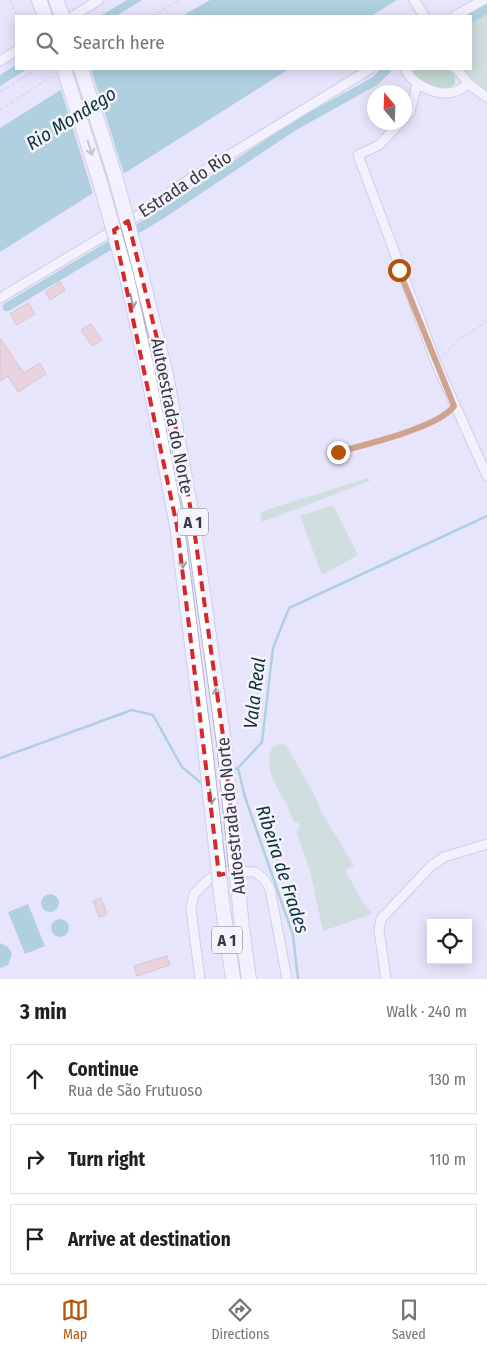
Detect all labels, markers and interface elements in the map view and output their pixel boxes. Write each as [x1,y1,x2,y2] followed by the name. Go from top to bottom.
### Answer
[15,15,472,70] search box
[33,29,61,57] icon: search
[73,31,165,54] text: Search here
[22,82,120,155] water label: Rio Mondego
[367,85,412,130] north arrow
[85,140,95,156] one-way arrow
[134,146,236,222] street label: Estrada do Rio
[388,259,411,282] route start
[128,293,137,309] one-way arrow
[146,336,198,496] street label: Autoestrada do Norte
[327,441,350,464] route end
[178,508,208,536] road number: A 1
[177,553,187,569] one-way arrow
[239,656,270,730] water label: Vala Real
[212,687,222,703] one-way arrow
[212,736,250,896] street label: Autoestrada do Norte
[206,788,216,804] one-way arrow
[251,802,314,936] water label: Ribeira de Frades
[427,919,472,964] map controls
[427,919,472,964] button: locate
[212,926,242,954] road number: A 1
[20,999,67,1025] text: 3 min
[386,1002,467,1021] text: Walk · 240 m
[68,1058,139,1081] text: Continue
[21,1065,49,1093] icon: ahead
[428,1070,466,1089] text: 130 m
[68,1081,203,1100] text: Rua de São Frutuoso
[21,1145,49,1173] icon: right
[68,1148,145,1171] text: Turn right
[429,1150,466,1169] text: 110 m
[21,1225,49,1253] icon: arrive
[68,1228,231,1251] text: Arrive at destination
[61,1296,89,1343] tab: Map
[211,1296,269,1343] tab: Directions
[392,1296,426,1343] tab: Saved

